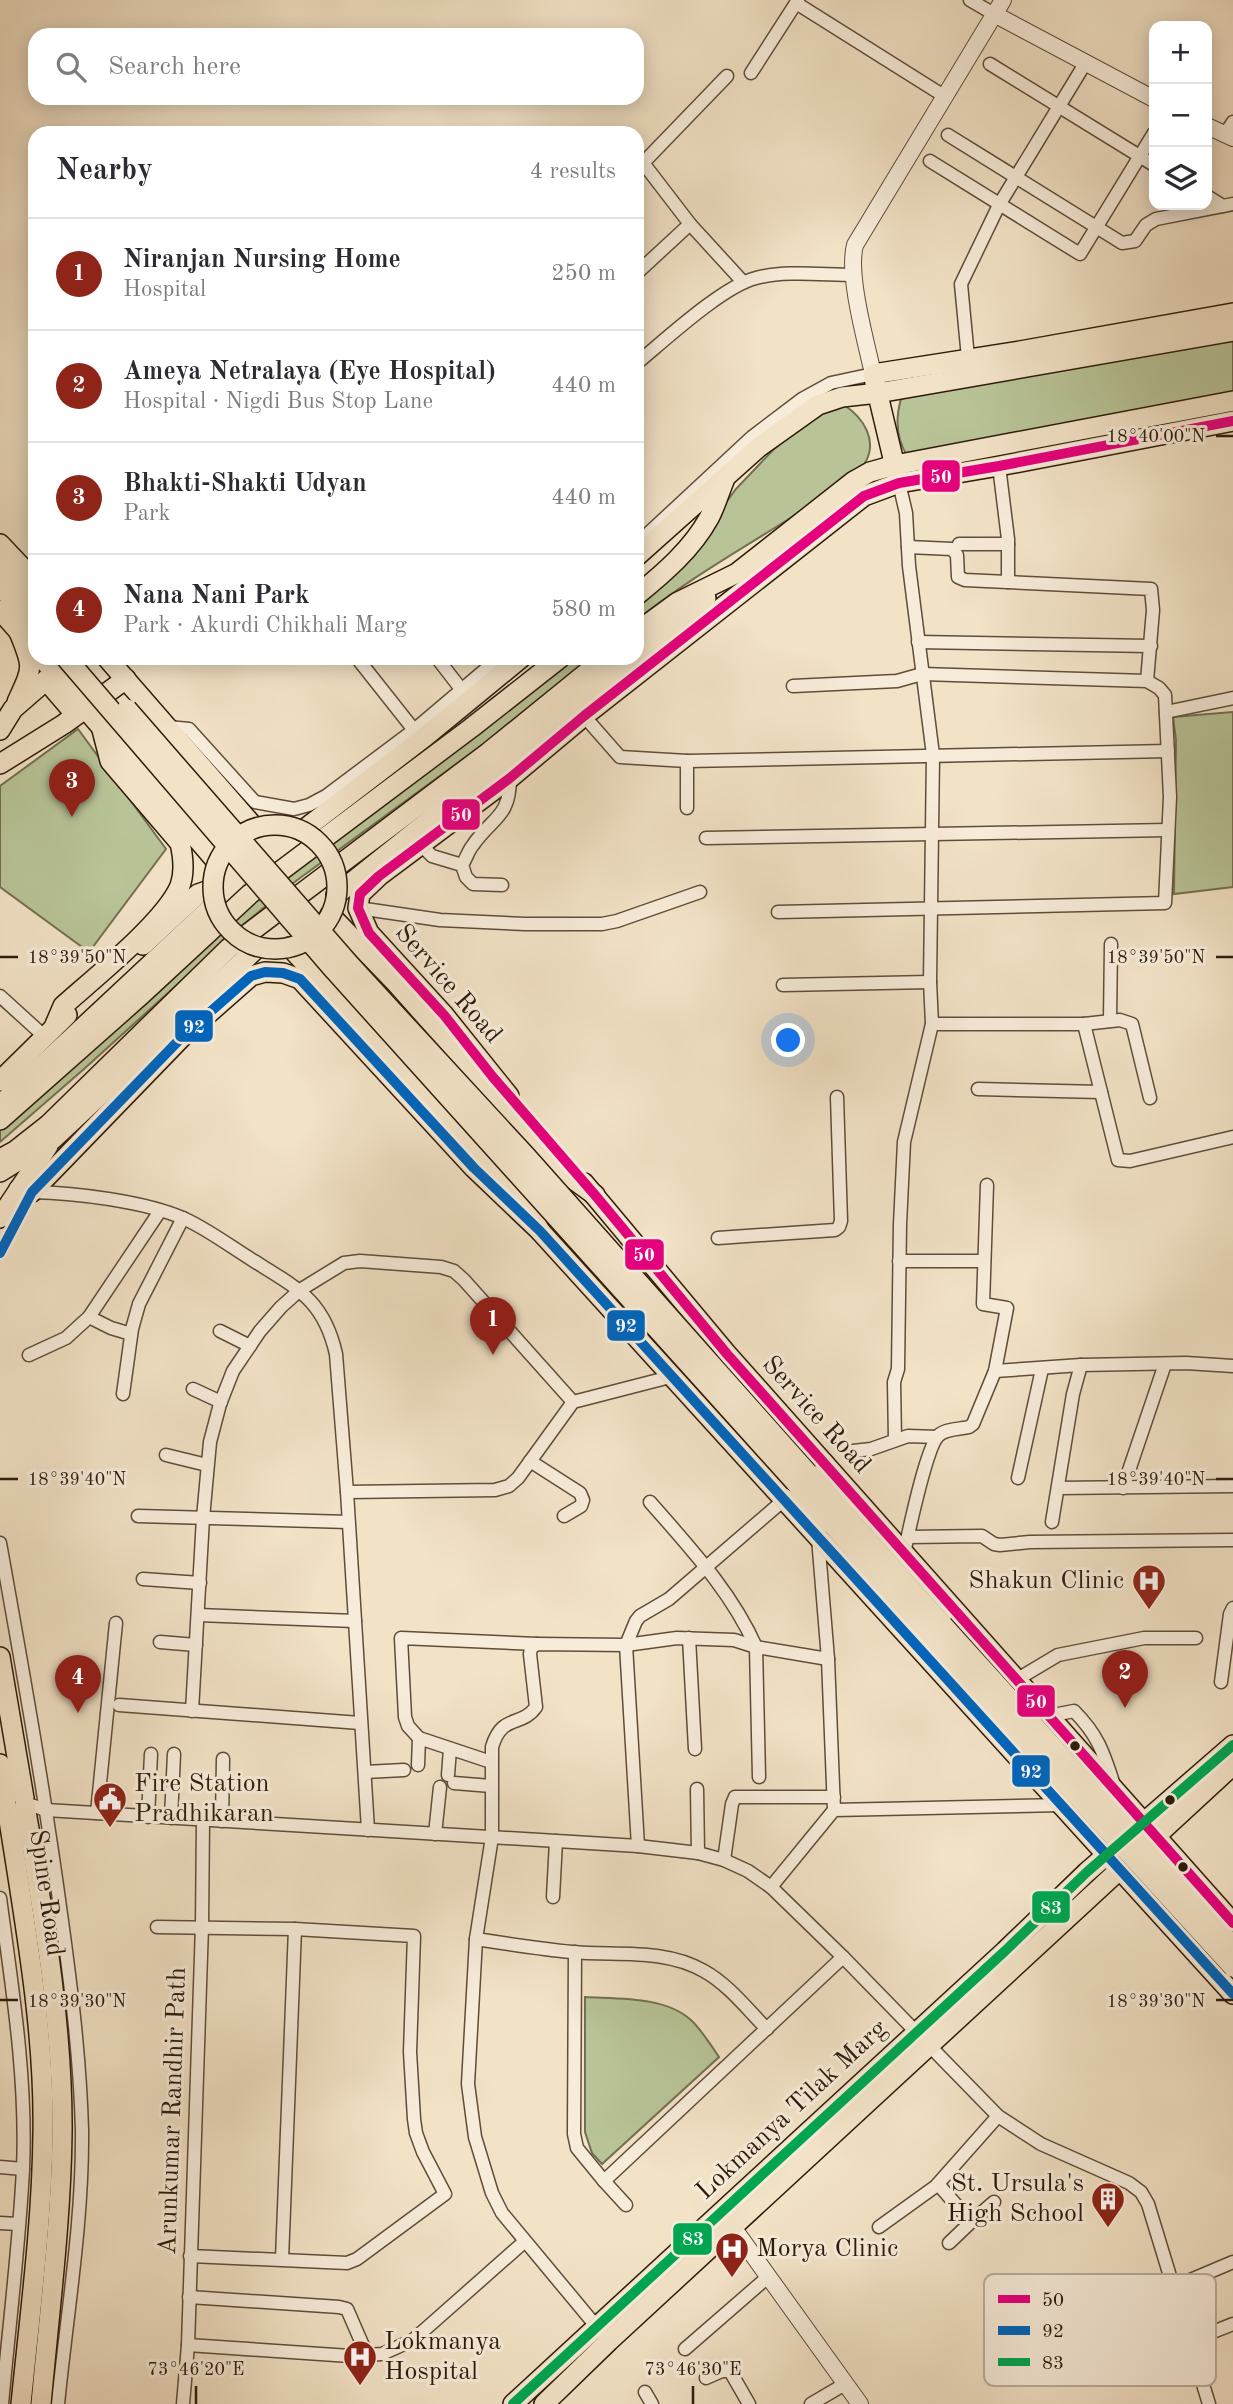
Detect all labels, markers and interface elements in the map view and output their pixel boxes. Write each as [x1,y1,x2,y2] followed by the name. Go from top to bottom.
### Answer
[1149,21,1212,210] map controls
[1149,21,1212,84] button: +
[28,28,644,105] search box
[52,48,90,86] icon: search
[108,54,241,80] text: Search here
[1149,84,1212,147] button: −
[1149,147,1212,210] button: layers
[56,156,153,186] text: Nearby
[530,160,616,183] text: 4 results
[123,247,401,273] text: Niranjan Nursing Home
[72,262,86,285] text: 1
[551,262,616,285] text: 250 m
[123,278,206,301] text: Hospital
[123,359,496,385] text: Ameya Netralaya (Eye Hospital)
[72,374,86,397] text: 2
[551,374,616,397] text: 440 m
[123,390,433,413] text: Hospital · Nigdi Bus Stop Lane
[1107,428,1205,446] text: 18°40'00"N
[921,459,961,493] line badge: 50
[930,469,952,488] text: 50
[123,471,367,497] text: Bhakti-Shakti Udyan
[72,486,86,509] text: 3
[551,486,616,509] text: 440 m
[123,502,170,525] text: Park
[123,583,310,609] text: Nana Nani Park
[72,598,86,621] text: 4
[551,598,616,621] text: 580 m
[123,614,407,637] text: Park · Akurdi Chikhali Marg
[49,759,95,817] pin: 3
[441,798,481,831] line badge: 50
[450,807,472,826] text: 50
[390,920,506,1048] street label: Service Road
[28,949,126,967] text: 18°39'50"N
[1107,949,1205,967] text: 18°39'50"N
[174,1009,214,1043] line badge: 92
[183,1019,205,1038] text: 92
[771,1023,805,1057] your location
[624,1238,665,1271] line badge: 50
[633,1247,655,1266] text: 50
[470,1297,516,1355] pin: 1
[606,1309,646,1342] line badge: 92
[615,1318,637,1337] text: 92
[757,1351,875,1479] street label: Service Road
[28,1471,126,1489] text: 18°39'40"N
[1107,1471,1205,1489] text: 18°39'40"N
[1130,1562,1168,1611] hospital icon: Shakun Clinic
[968,1568,1124,1594] place label: Shakun Clinic
[1102,1650,1148,1708] pin: 2
[55,1655,101,1713] pin: 4
[1016,1684,1056,1718] line badge: 50
[1025,1694,1047,1713] text: 50
[1068,1739,1082,1753] unlabelled marker
[1011,1754,1051,1788] line badge: 92
[1020,1764,1042,1783] text: 92
[134,1771,274,1827] place label: Fire Station Pradhikaran
[91,1780,129,1829] public building icon: Fire Station Pradhikaran
[1163,1793,1177,1807] unlabelled marker
[24,1828,68,1958] street label: Spine Road
[1176,1860,1190,1874] unlabelled marker
[1031,1890,1071,1924] line badge: 83
[1040,1900,1062,1919] text: 83
[155,1967,191,2255] street label: Arunkumar Randhir Path
[28,1993,126,2011] text: 18°39'30"N
[1107,1993,1205,2011] text: 18°39'30"N
[692,2015,892,2205] street label: Lokmanya Tilak Marg
[947,2171,1084,2227] place label: St. Ursula's High School
[1089,2180,1127,2229] building icon: St. Ursula's High School
[672,2222,713,2256] line badge: 83
[713,2230,751,2279] hospital icon: Morya Clinic
[682,2231,704,2250] text: 83
[756,2236,898,2262] place label: Morya Clinic
[984,2274,1216,2386] legend
[1042,2292,1064,2311] text: 50
[1042,2323,1064,2342] text: 92
[384,2329,501,2385] place label: Lokmanya Hospital
[341,2338,379,2387] hospital icon: Lokmanya Hospital
[1042,2355,1064,2374] text: 83
[148,2361,244,2379] text: 73°46'20"E
[645,2361,741,2379] text: 73°46'30"E

